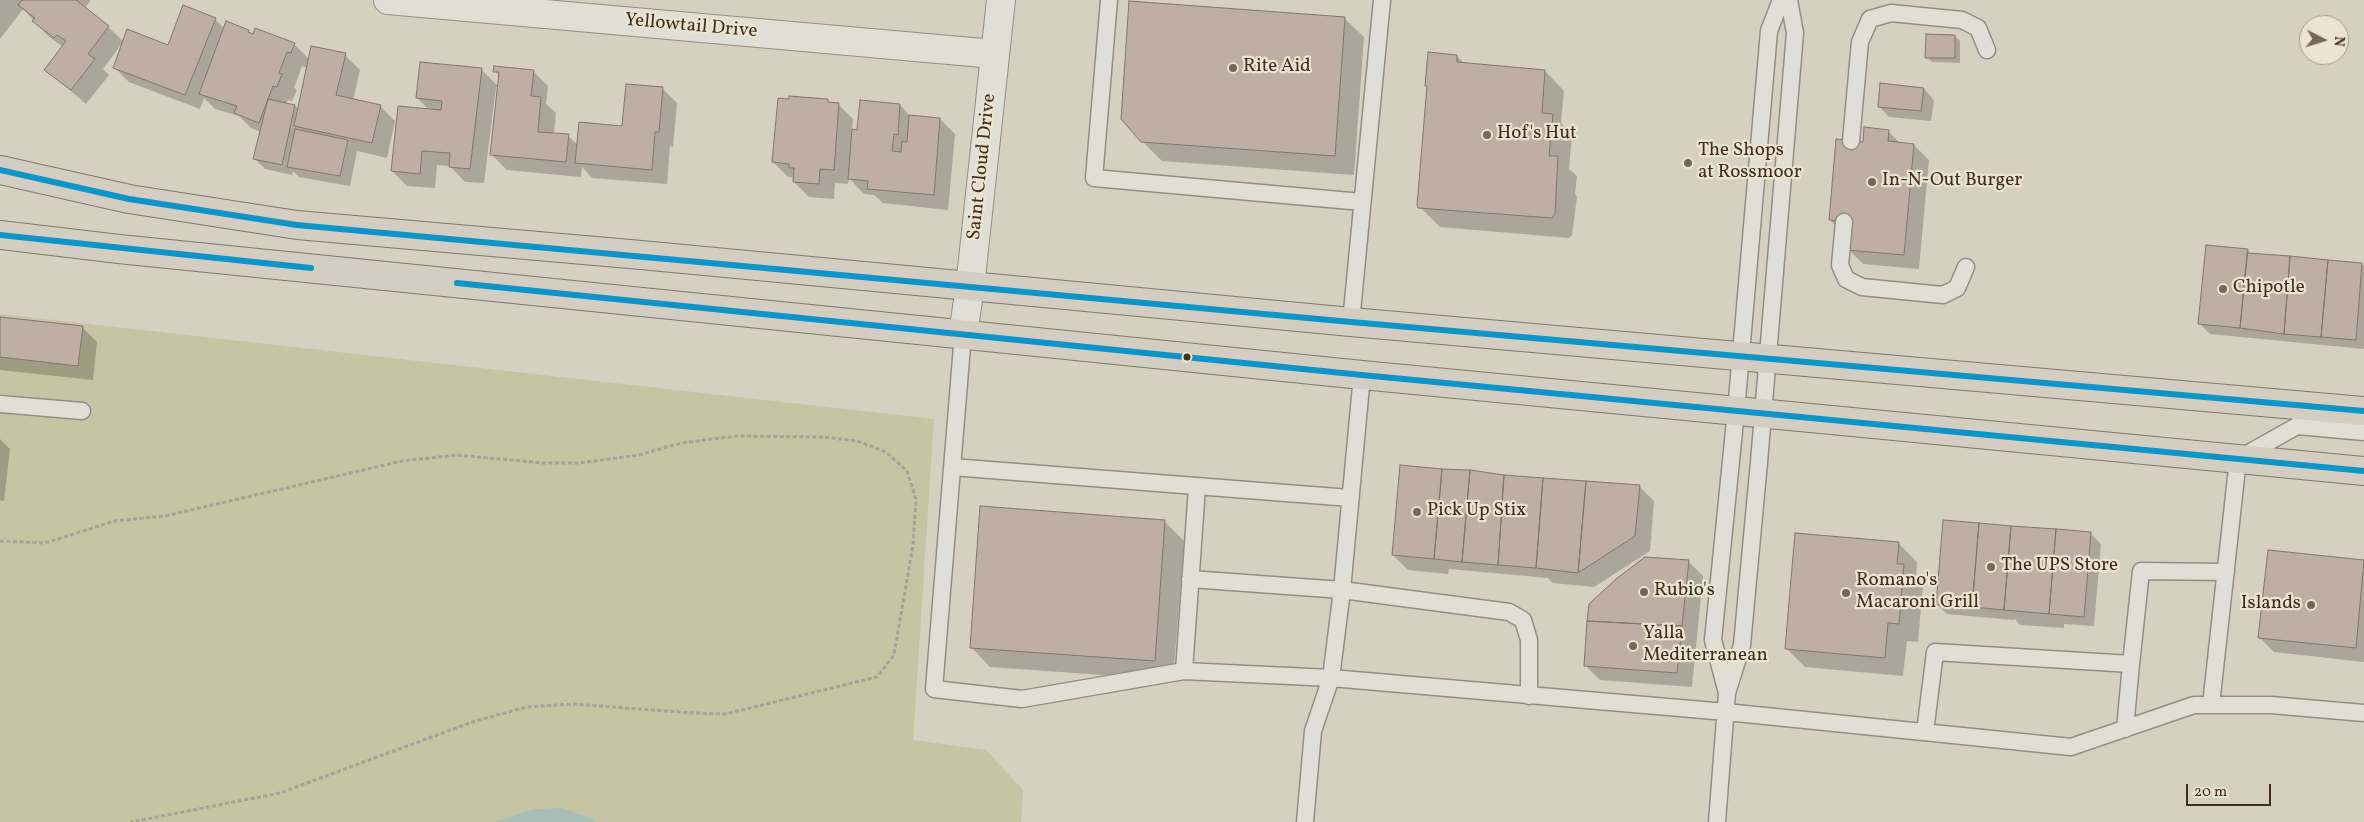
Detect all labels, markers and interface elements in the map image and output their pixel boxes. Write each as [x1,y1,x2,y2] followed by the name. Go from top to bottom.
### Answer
[624,10,758,44] street label: Yellowtail Drive
[2299,15,2349,65] north arrow
[2329,35,2348,47] text: N
[1243,57,1311,79] place label: Rite Aid
[1227,62,1239,74] marker: Rite Aid
[964,93,1002,241] street label: Saint Cloud Drive
[1497,124,1577,146] place label: Hof's Hut
[1481,129,1493,141] marker: Hof's Hut
[1698,141,1802,185] place label: The Shops at Rossmoor
[1682,157,1694,169] marker: The Shops at Rossmoor
[1882,171,2022,193] place label: In-N-Out Burger
[1866,176,1878,188] marker: In-N-Out Burger
[2233,278,2305,300] place label: Chipotle
[2217,283,2229,295] marker: Chipotle
[1182,352,1192,362] unlabelled marker
[1427,501,1526,523] place label: Pick Up Stix
[1411,506,1423,518] marker: Pick Up Stix
[2001,556,2118,578] place label: The UPS Store
[1985,561,1997,573] marker: The UPS Store
[1856,571,1979,615] place label: Romano's Macaroni Grill
[1654,581,1715,603] place label: Rubio's
[1638,586,1650,598] marker: Rubio's
[1840,587,1852,599] marker: Romano's Macaroni Grill
[2241,594,2301,616] place label: Islands
[2305,599,2317,611] marker: Islands
[1643,624,1768,668] place label: Yalla Mediterranean
[1627,640,1639,652] marker: Yalla Mediterranean
[2189,774,2274,806] scale bar
[2194,782,2227,803] text: 20 m

